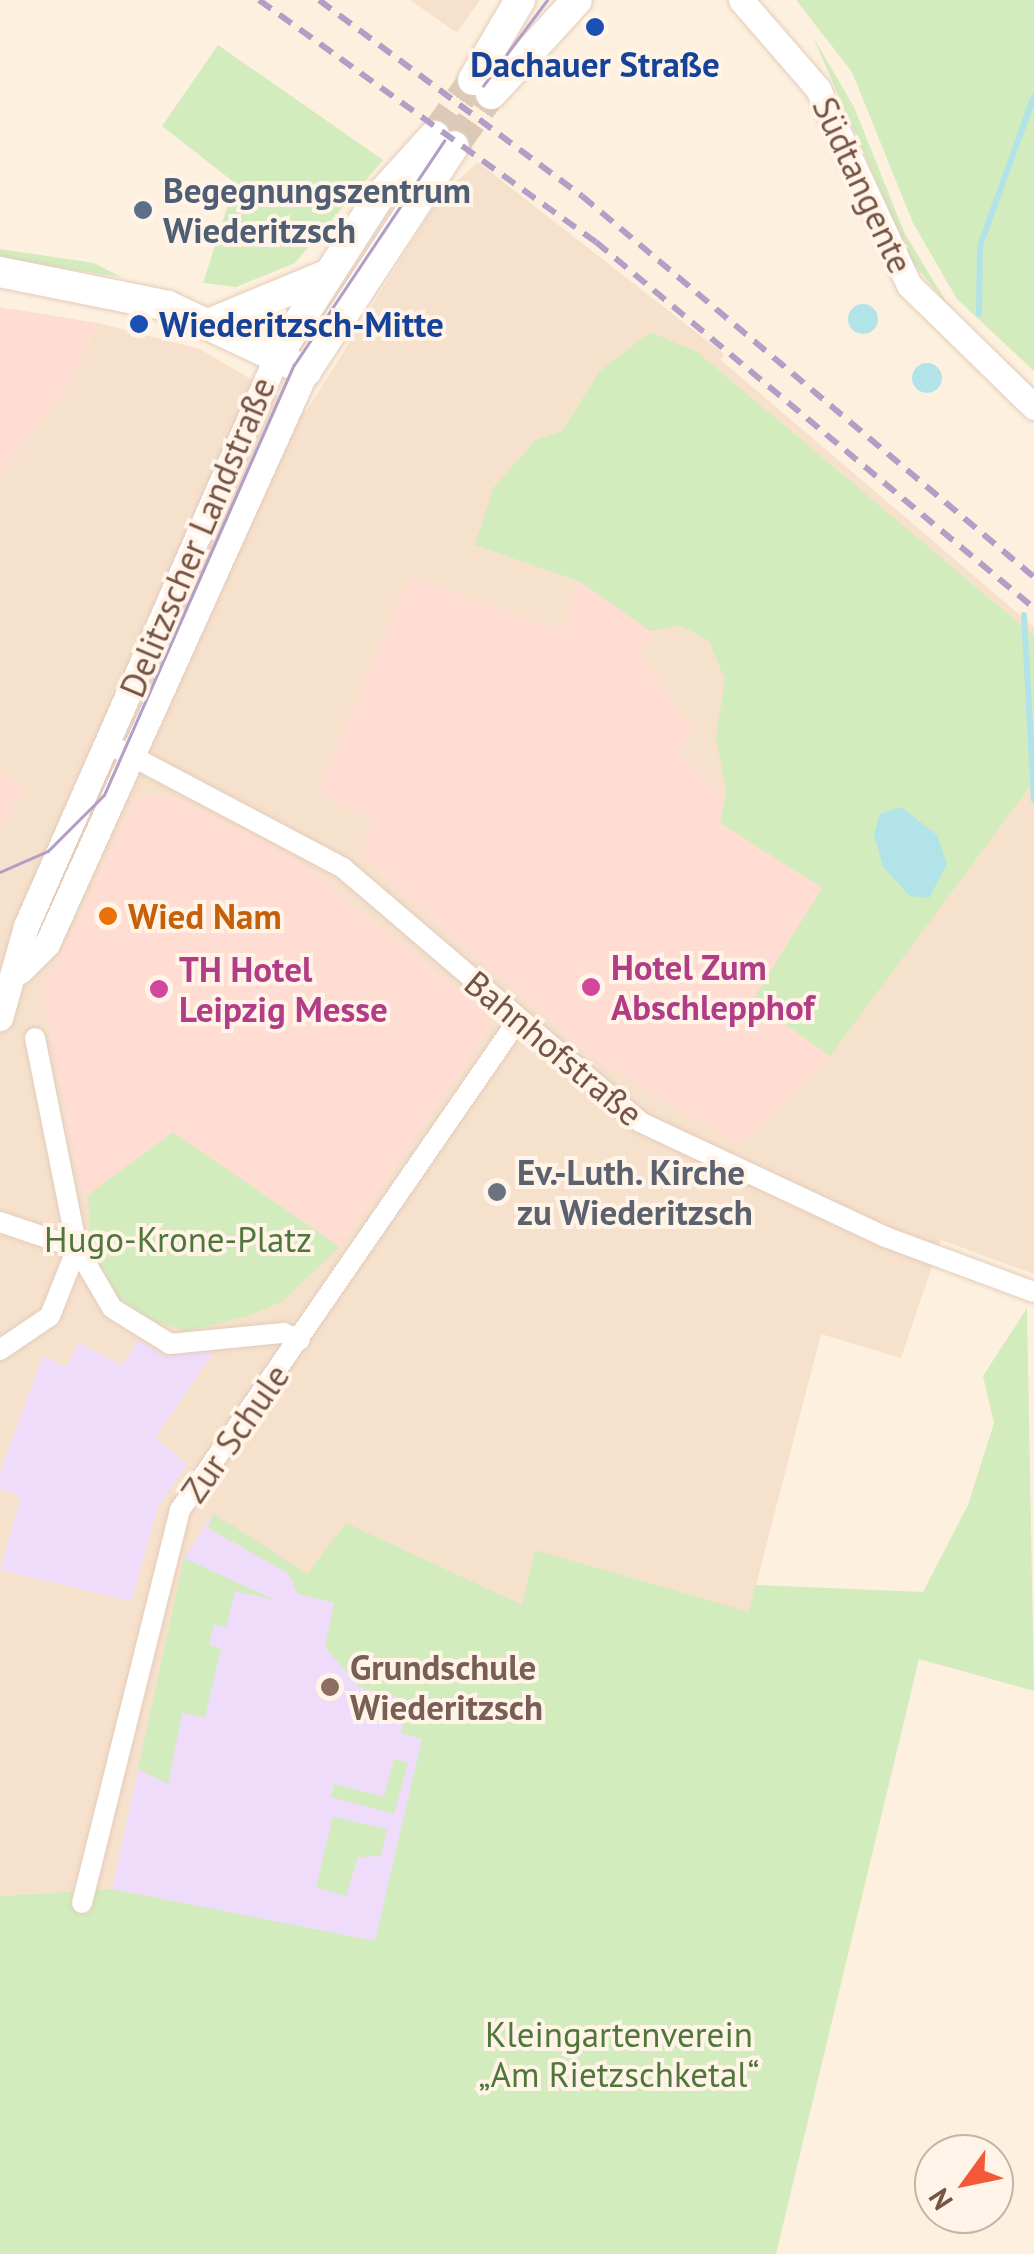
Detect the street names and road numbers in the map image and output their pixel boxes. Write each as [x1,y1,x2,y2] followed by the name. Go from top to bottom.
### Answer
[804,90,922,280] street label: Südtangente
[111,371,283,703] street label: Delitzscher Landstraße
[457,961,651,1135] street label: Bahnhofstraße
[172,1356,298,1510] street label: Zur Schule

